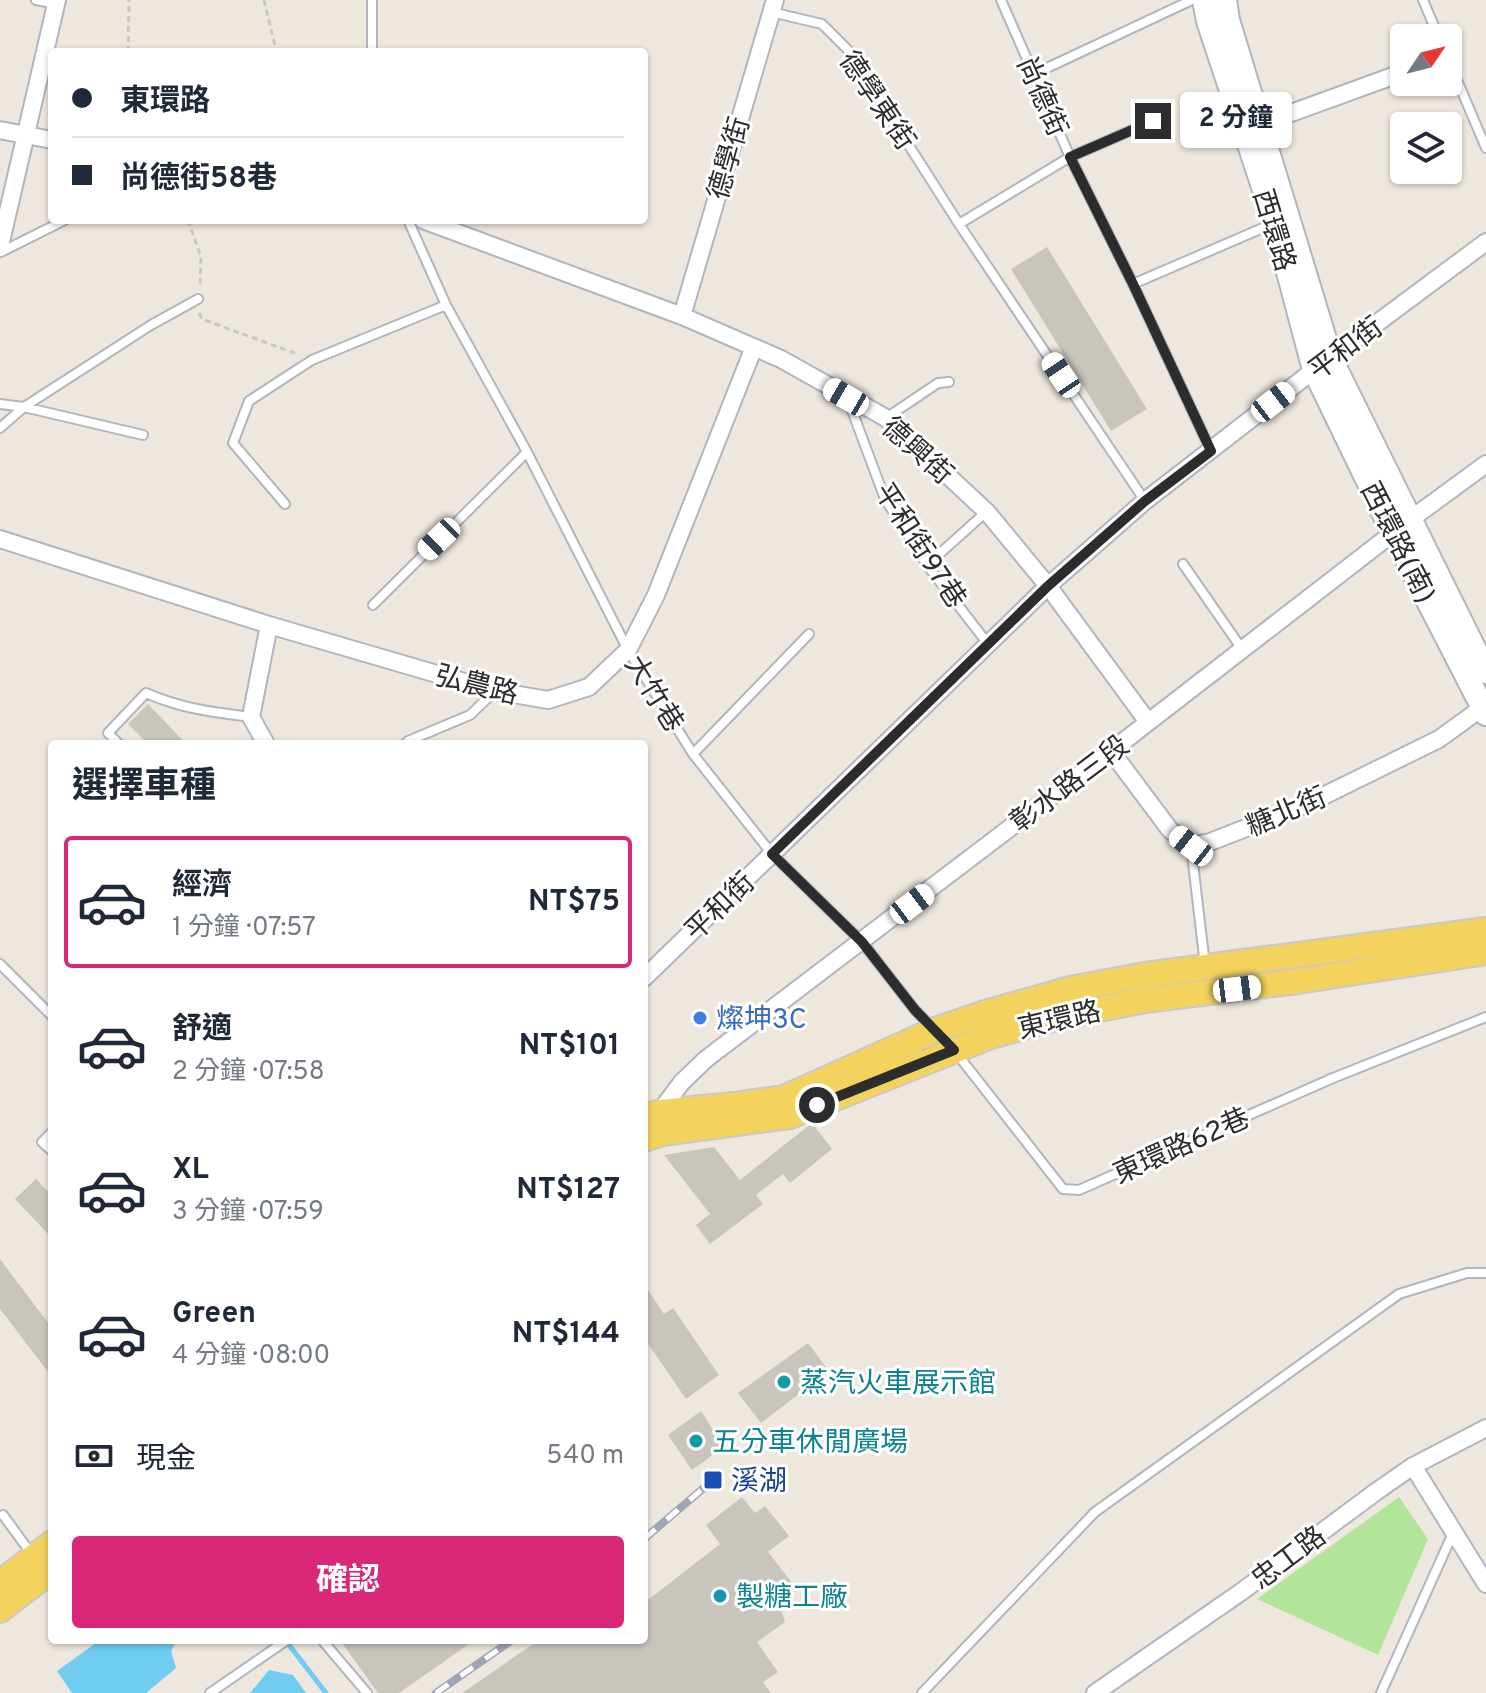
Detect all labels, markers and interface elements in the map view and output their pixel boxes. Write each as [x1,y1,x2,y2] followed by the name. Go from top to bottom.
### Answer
[1390,24,1462,96] north arrow
[1390,24,1462,184] map controls
[829,45,922,158] street label: 德學東街
[1007,52,1074,143] street label: 尚德街
[120,84,210,121] text: 東環路
[1181,93,1293,149] callout: 2 分鐘
[1135,103,1171,139] route end
[1199,103,1273,136] text: 2 分鐘
[1390,112,1462,184] button: layers
[702,113,760,204] street label: 德學街
[120,161,277,198] text: 尚德街58巷
[1243,185,1302,276] street label: 西環路
[1302,311,1391,390] street label: 平和街
[1038,348,1084,402] car
[819,375,873,419] car
[1247,378,1299,426] car
[873,411,959,494] street label: 德興街
[865,477,972,616] street label: 平和街97巷
[1351,477,1442,610] street label: 西環路(南)
[413,514,465,564] car
[615,649,690,740] street label: 大竹巷
[431,659,521,715] street label: 弘農路
[1004,729,1138,842] street label: 彰水路三段
[72,765,216,811] text: 選擇車種
[1241,781,1333,847] street label: 糖北街
[1165,822,1217,870] car
[76,866,148,938] icon: car
[678,866,764,950] street label: 平和街
[172,868,232,905] text: 經濟
[886,880,938,928] car
[528,884,620,921] text: NT$75
[172,912,316,945] text: 1 分鐘 · 07:57
[1212,974,1262,1004] car
[1015,995,1105,1049] street label: 東環路
[716,1003,807,1039] place label: 燦坤3C
[691,1009,709,1027] marker: 燦坤3C
[76,1010,148,1082] icon: car
[172,1012,232,1049] text: 舒適
[519,1028,620,1065] text: NT$101
[172,1056,325,1089] text: 2 分鐘 · 07:58
[799,1087,835,1123] route start
[1108,1102,1256,1194] street label: 東環路62巷
[172,1152,209,1189] text: XL
[76,1154,148,1226] icon: car
[516,1172,620,1209] text: NT$127
[172,1196,324,1229] text: 3 分鐘 · 07:59
[172,1296,256,1333] text: Green
[76,1298,148,1370] icon: car
[512,1316,620,1353] text: NT$144
[172,1340,330,1373] text: 4 分鐘 · 08:00
[800,1367,996,1403] place label: 蒸汽火車展示館
[775,1373,793,1391] marker: 蒸汽火車展示館
[712,1426,908,1462] place label: 五分車休閒廣場
[687,1432,705,1450] marker: 五分車休閒廣場
[72,1434,116,1478] icon: cash
[546,1440,624,1473] text: 540 m
[136,1442,196,1479] text: 現金
[731,1465,787,1501] place label: 溪湖
[702,1469,724,1491] marker: 溪湖
[1245,1520,1334,1599] street label: 忠工路
[72,1536,624,1628] button: 確認
[736,1581,848,1617] place label: 製糖工廠
[711,1587,729,1605] marker: 製糖工廠

